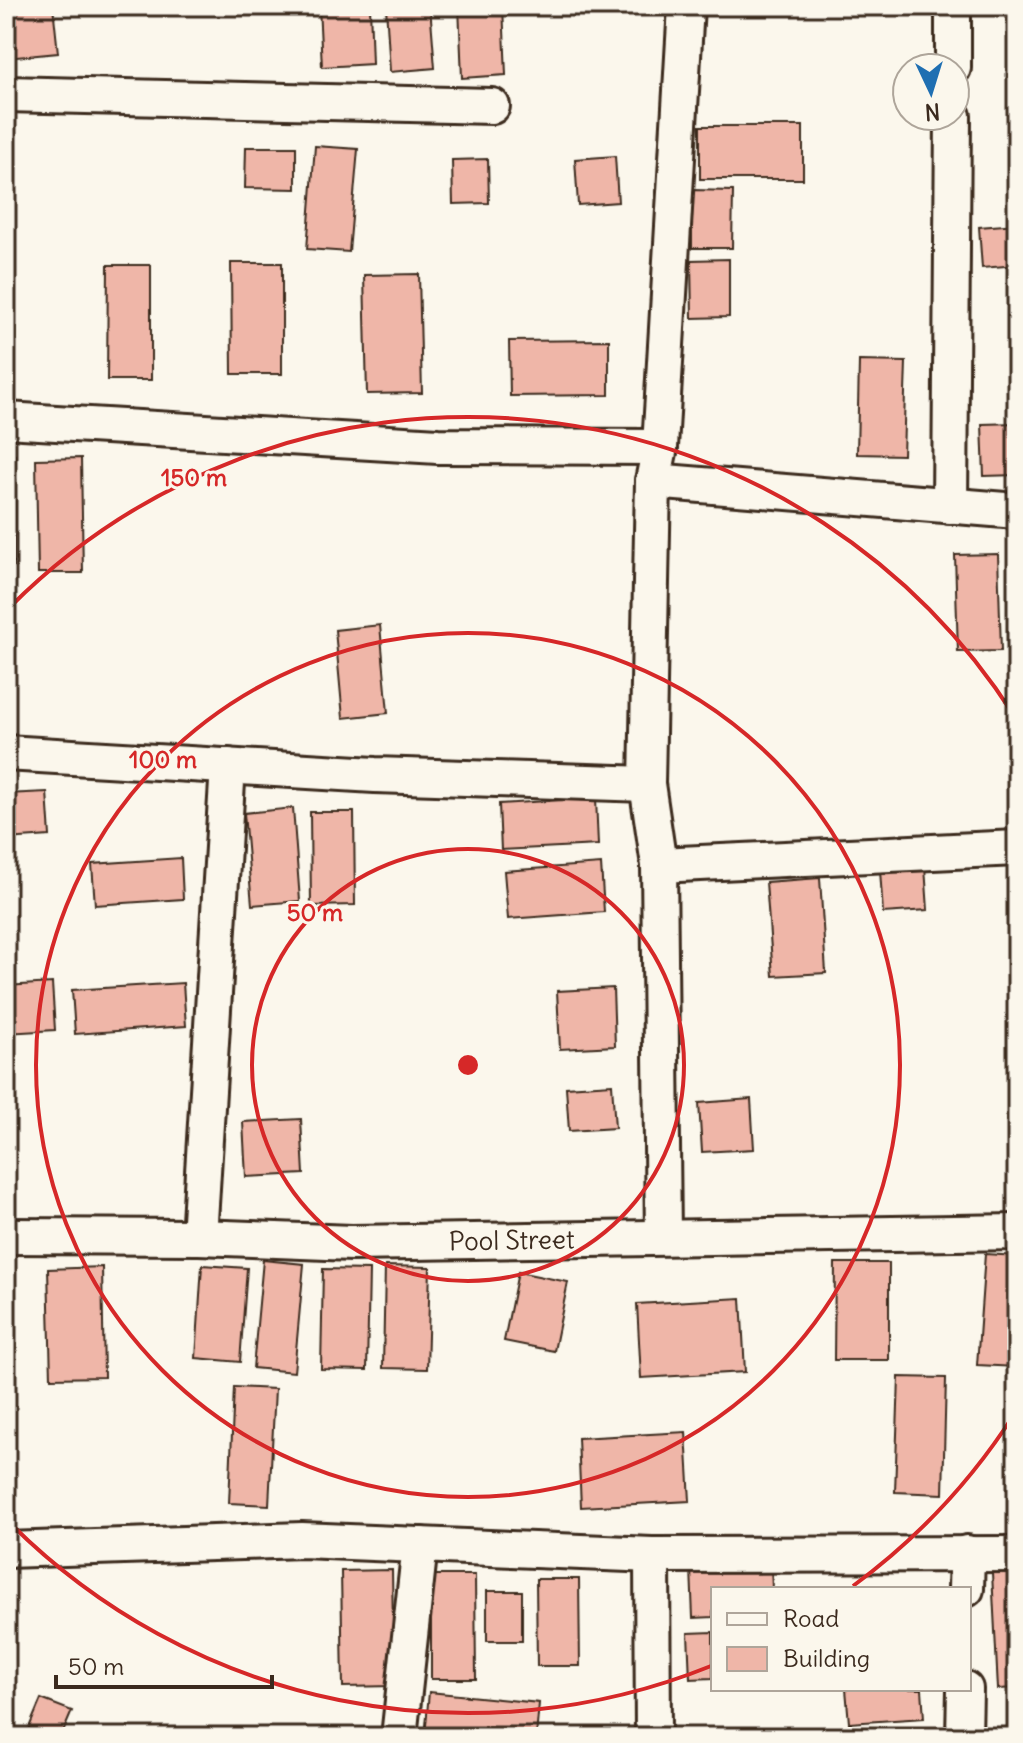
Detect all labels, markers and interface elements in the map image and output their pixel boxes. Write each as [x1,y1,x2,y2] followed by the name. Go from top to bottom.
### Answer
[891,52,971,132] north arrow
[924,97,941,126] text: N
[161,462,227,492] text: 150 m
[129,744,197,774] text: 100 m
[287,897,343,927] text: 50 m
[454,1051,482,1079] centre of rings
[449,1222,575,1257] street label: Pool Street
[711,1587,971,1691] legend
[783,1603,839,1633] text: Road
[56,1639,272,1689] scale bar
[783,1643,870,1673] text: Building
[68,1651,124,1681] text: 50 m

